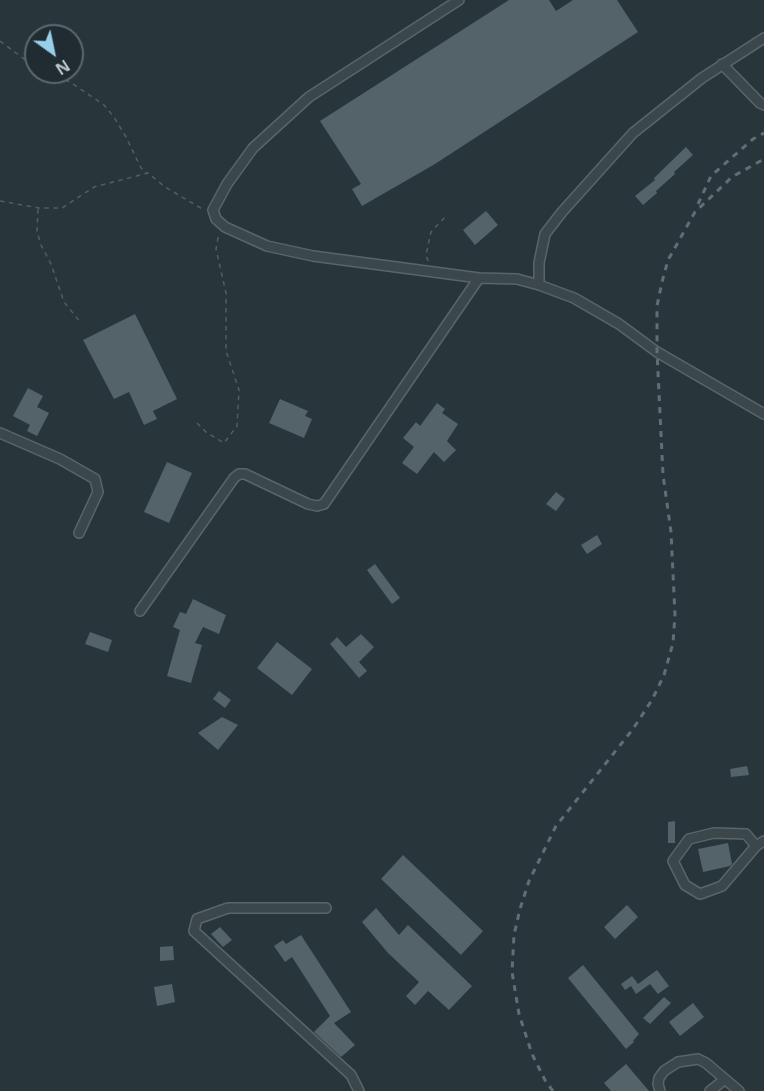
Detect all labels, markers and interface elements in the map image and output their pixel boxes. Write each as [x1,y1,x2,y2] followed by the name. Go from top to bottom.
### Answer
[24,24,84,84] north arrow
[51,55,74,80] text: N

